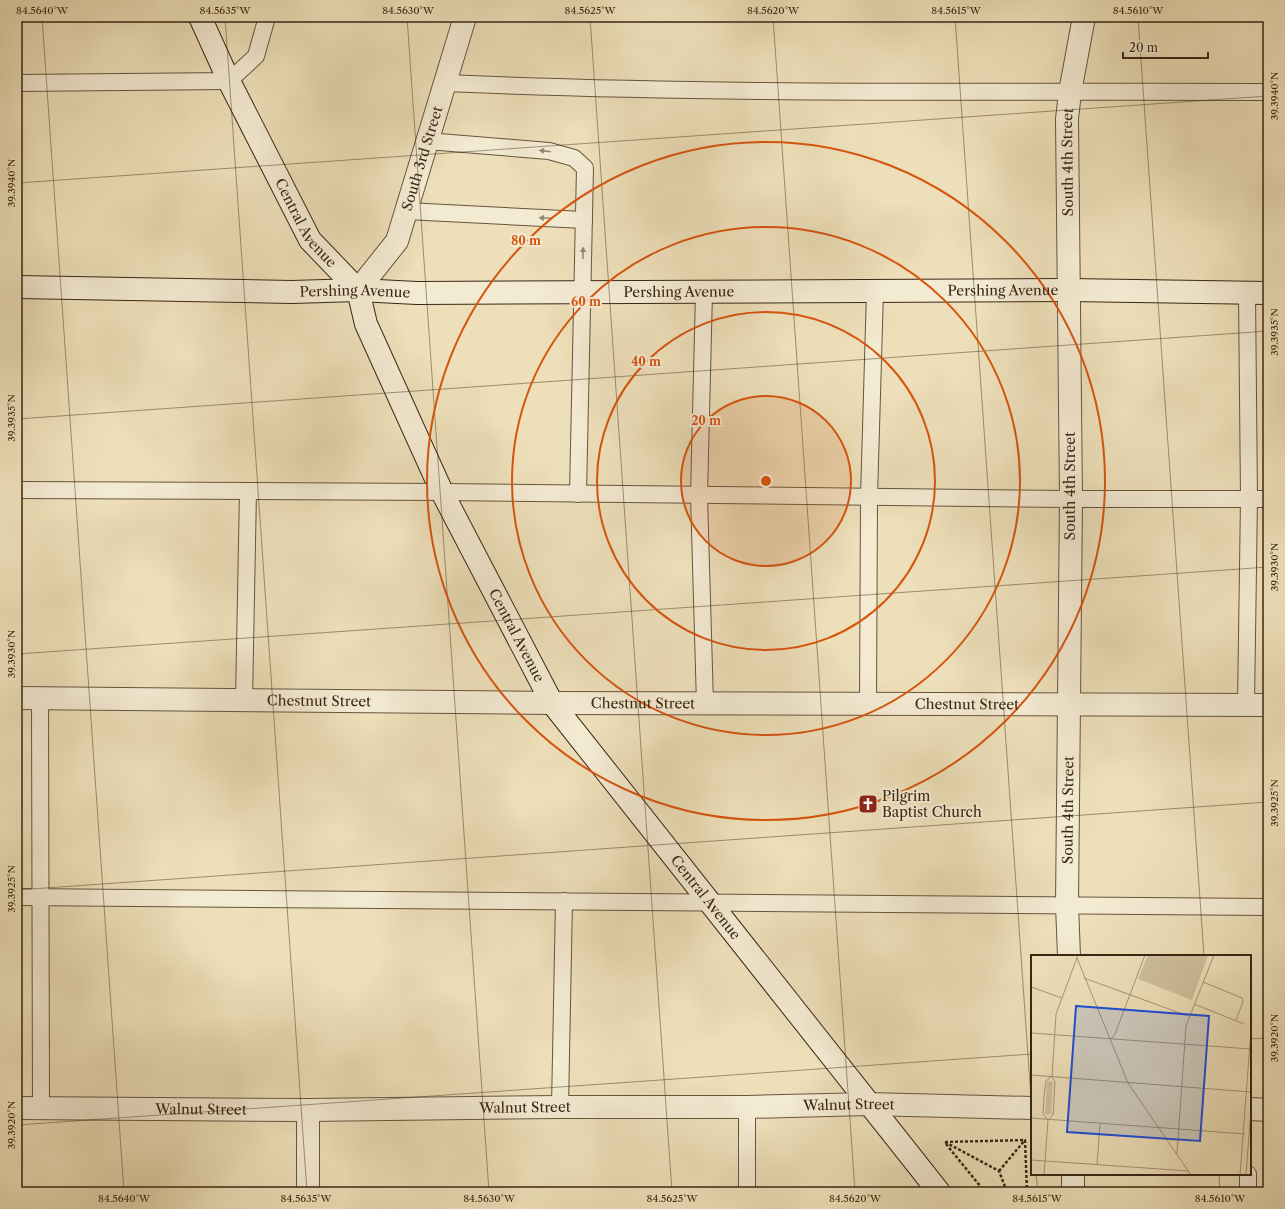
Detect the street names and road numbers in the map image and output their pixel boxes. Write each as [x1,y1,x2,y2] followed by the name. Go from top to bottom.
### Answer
[398,104,446,213] street label: South 3rd Street
[1058,107,1077,216] street label: South 4th Street
[271,175,341,271] street label: Central Avenue
[299,281,411,302] street label: Pershing Avenue
[947,281,1058,300] street label: Pershing Avenue
[623,283,734,301] street label: Pershing Avenue
[1061,432,1079,540] street label: South 4th Street
[485,586,549,685] street label: Central Avenue
[267,691,371,710] street label: Chestnut Street
[591,694,695,712] street label: Chestnut Street
[915,695,1019,713] street label: Chestnut Street
[1058,756,1077,864] street label: South 4th Street
[667,851,745,943] street label: Central Avenue
[802,1095,895,1115] street label: Walnut Street
[478,1098,571,1117] street label: Walnut Street
[154,1100,247,1119] street label: Walnut Street

